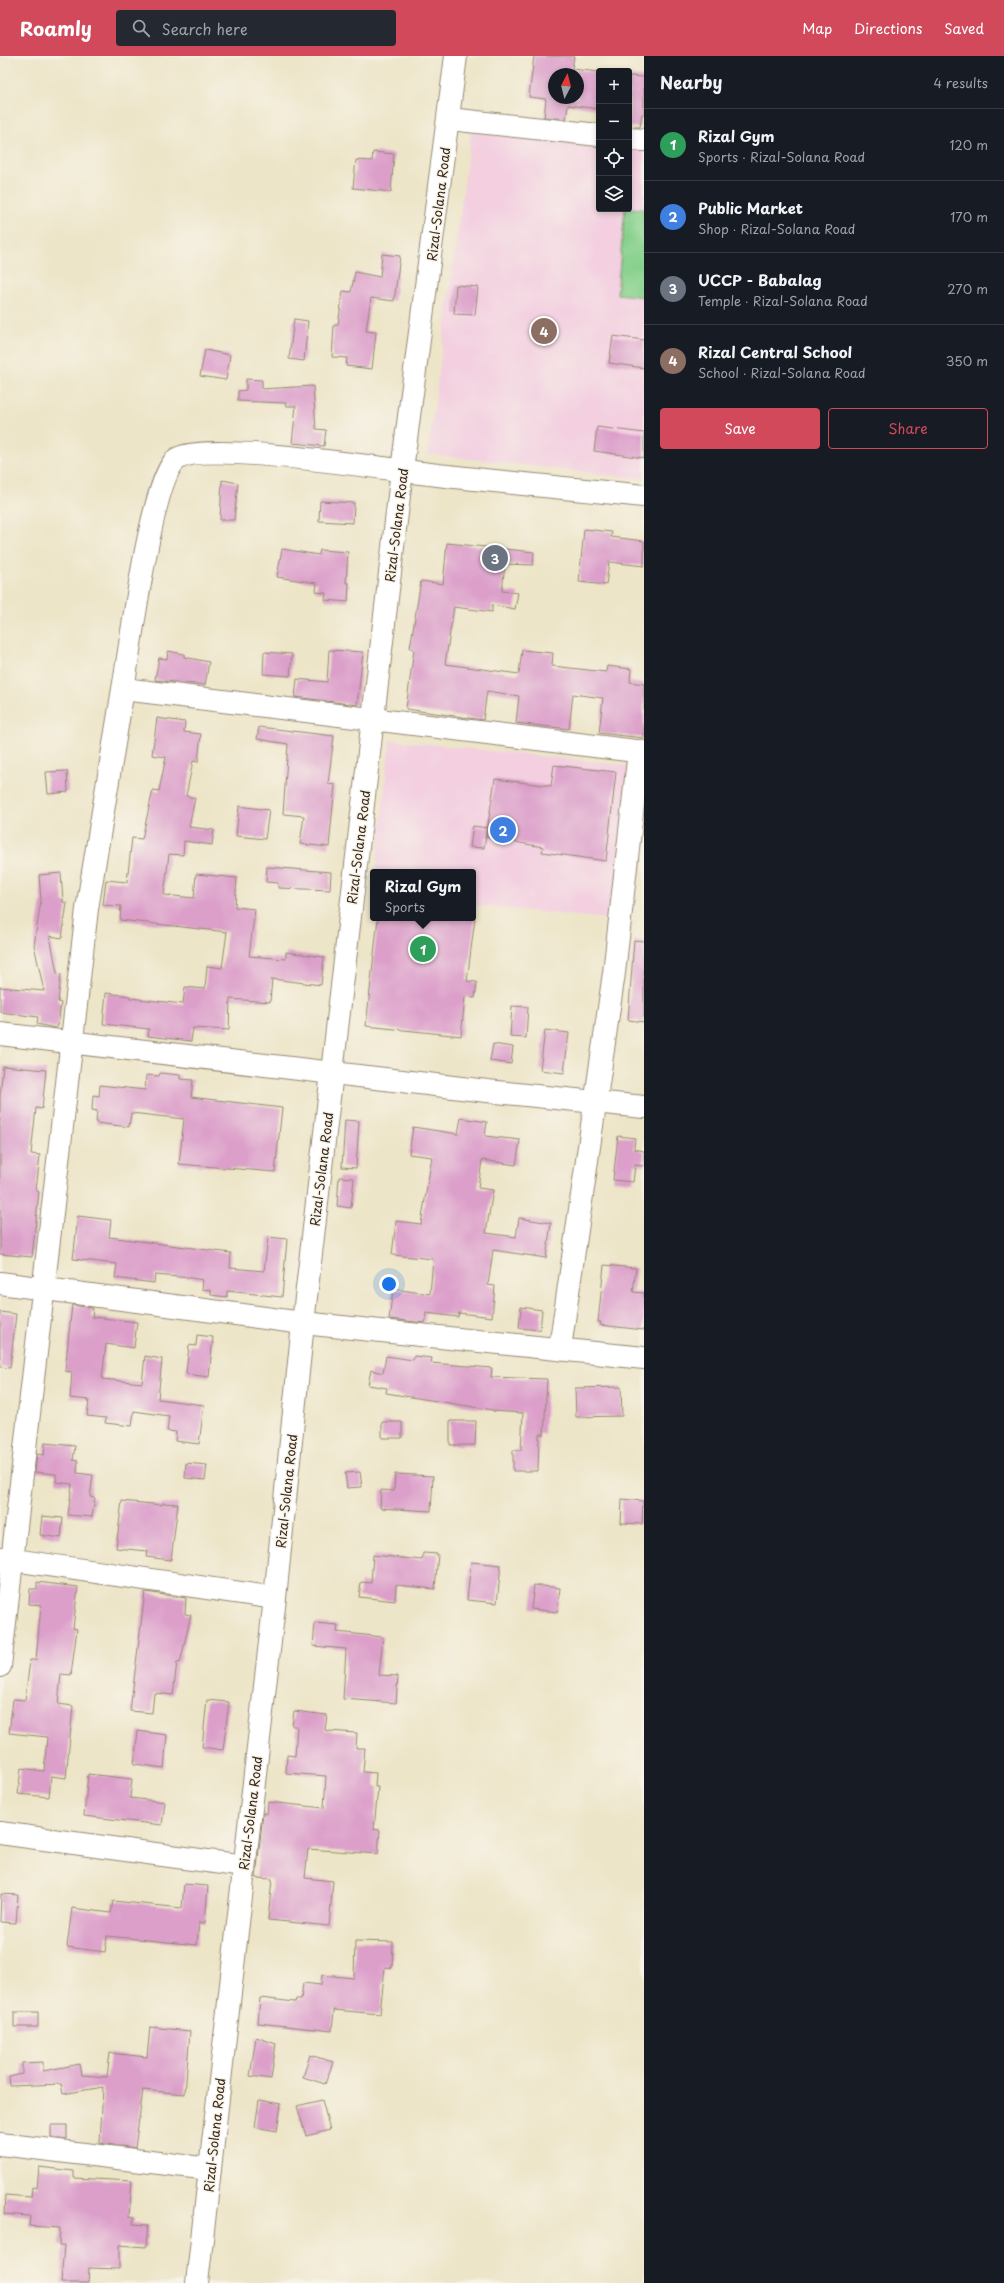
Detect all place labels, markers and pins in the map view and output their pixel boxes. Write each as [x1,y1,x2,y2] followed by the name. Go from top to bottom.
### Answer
[531,316,557,346] pin: 4
[482,543,508,573] pin: 3
[490,815,516,845] pin: 2
[410,934,436,964] pin: 1

